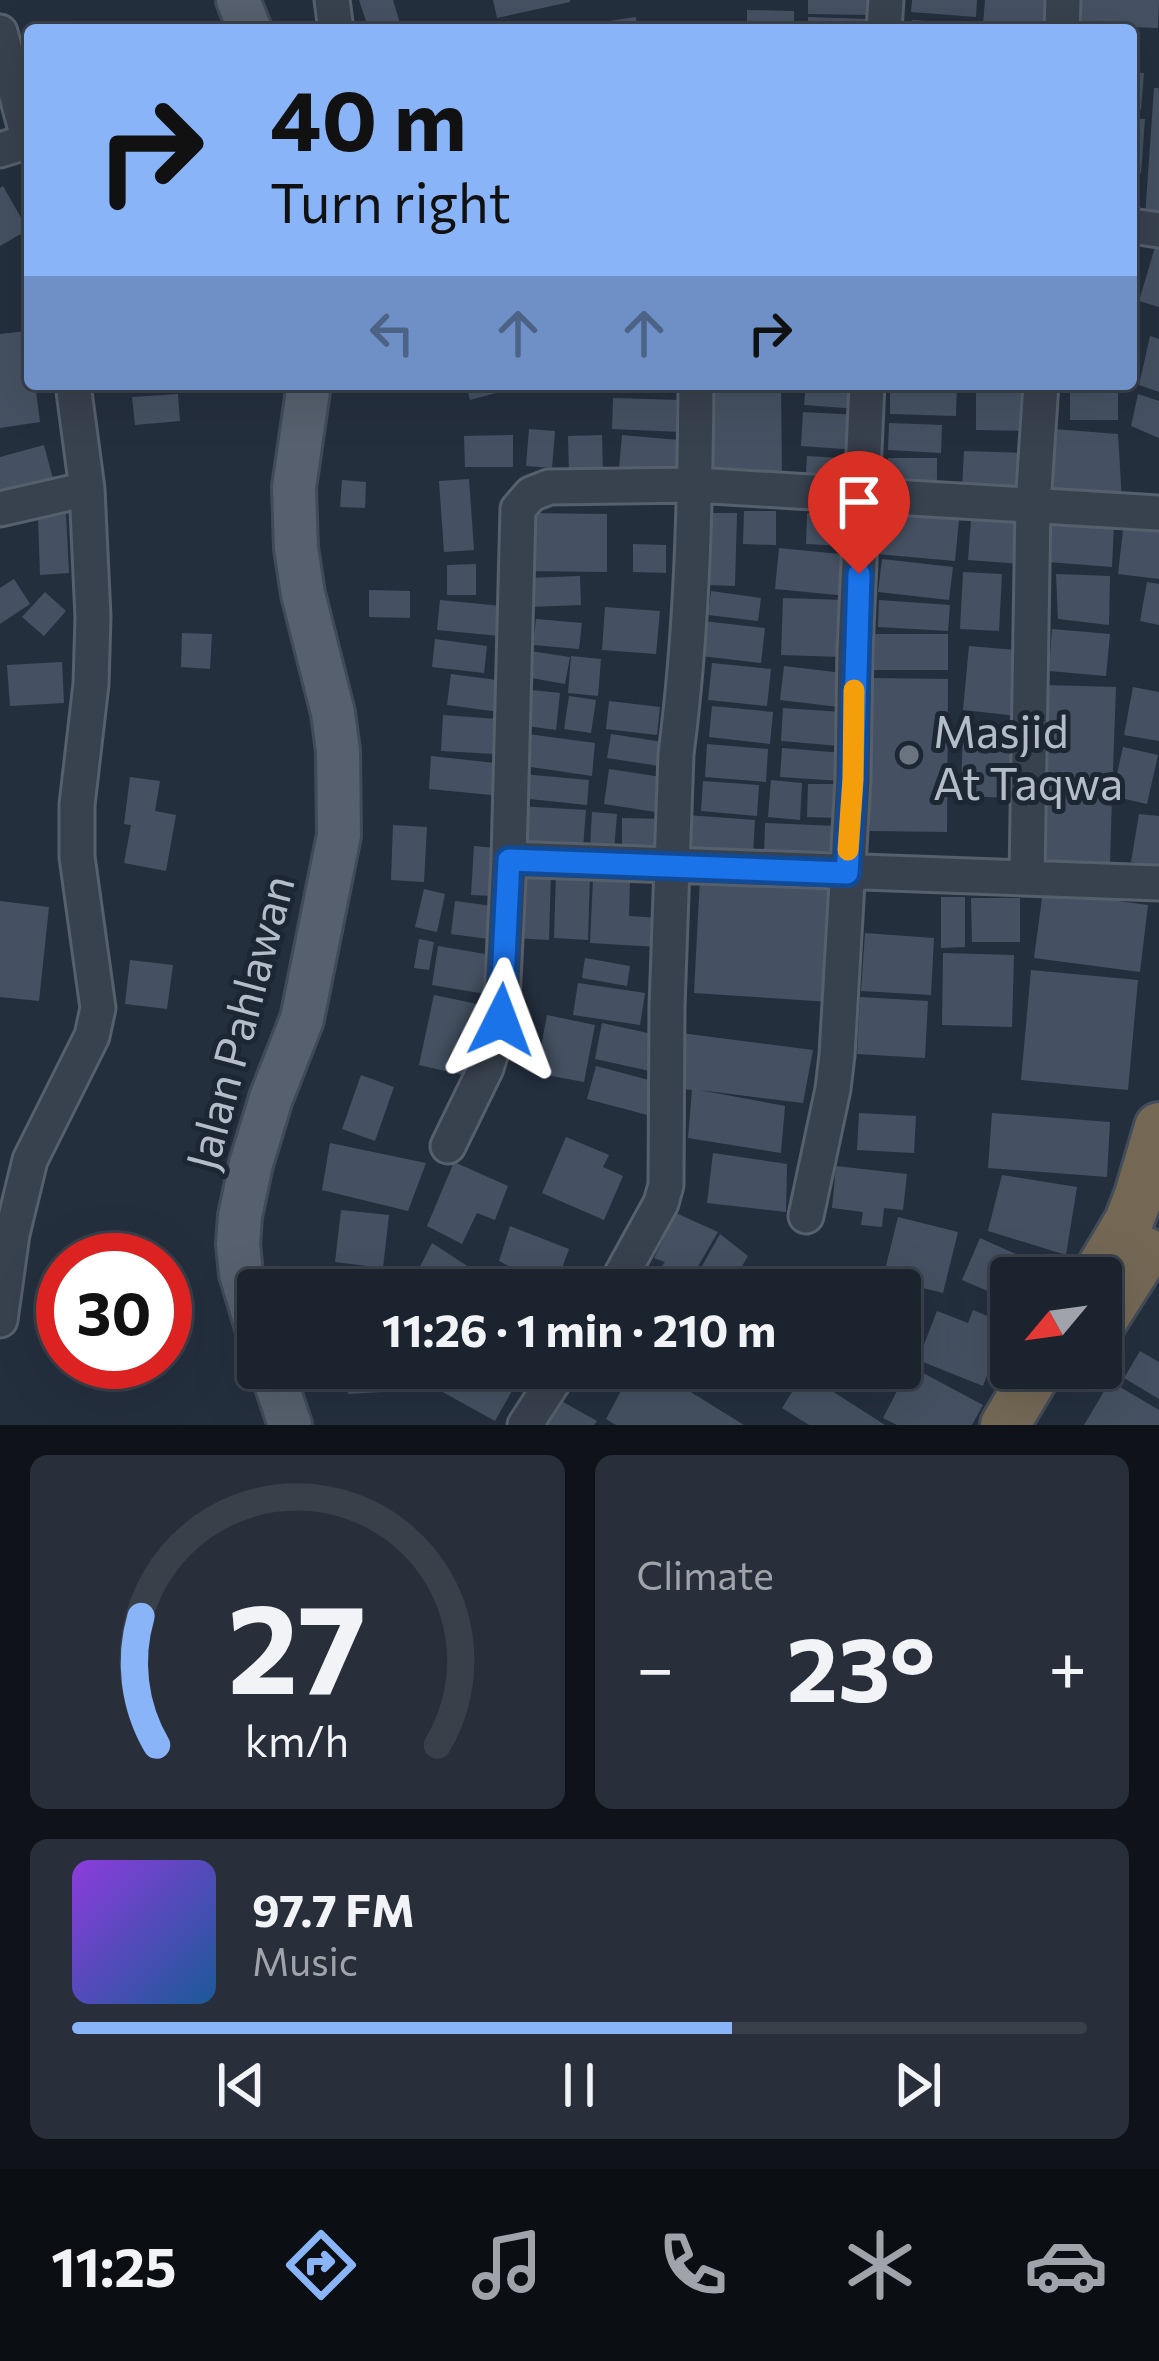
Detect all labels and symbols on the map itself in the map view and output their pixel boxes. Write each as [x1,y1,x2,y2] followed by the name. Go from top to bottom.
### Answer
[808,451,910,574] pin
[933,702,1123,809] place label: Masjid At Taqwa
[896,742,922,768] marker: Masjid At Taqwa
[172,869,304,1175] street label: Jalan Pahlawan
[438,957,564,1083] position arrow
[36,1233,192,1389] speed limit sign: 30
[990,1257,1122,1389] north arrow

